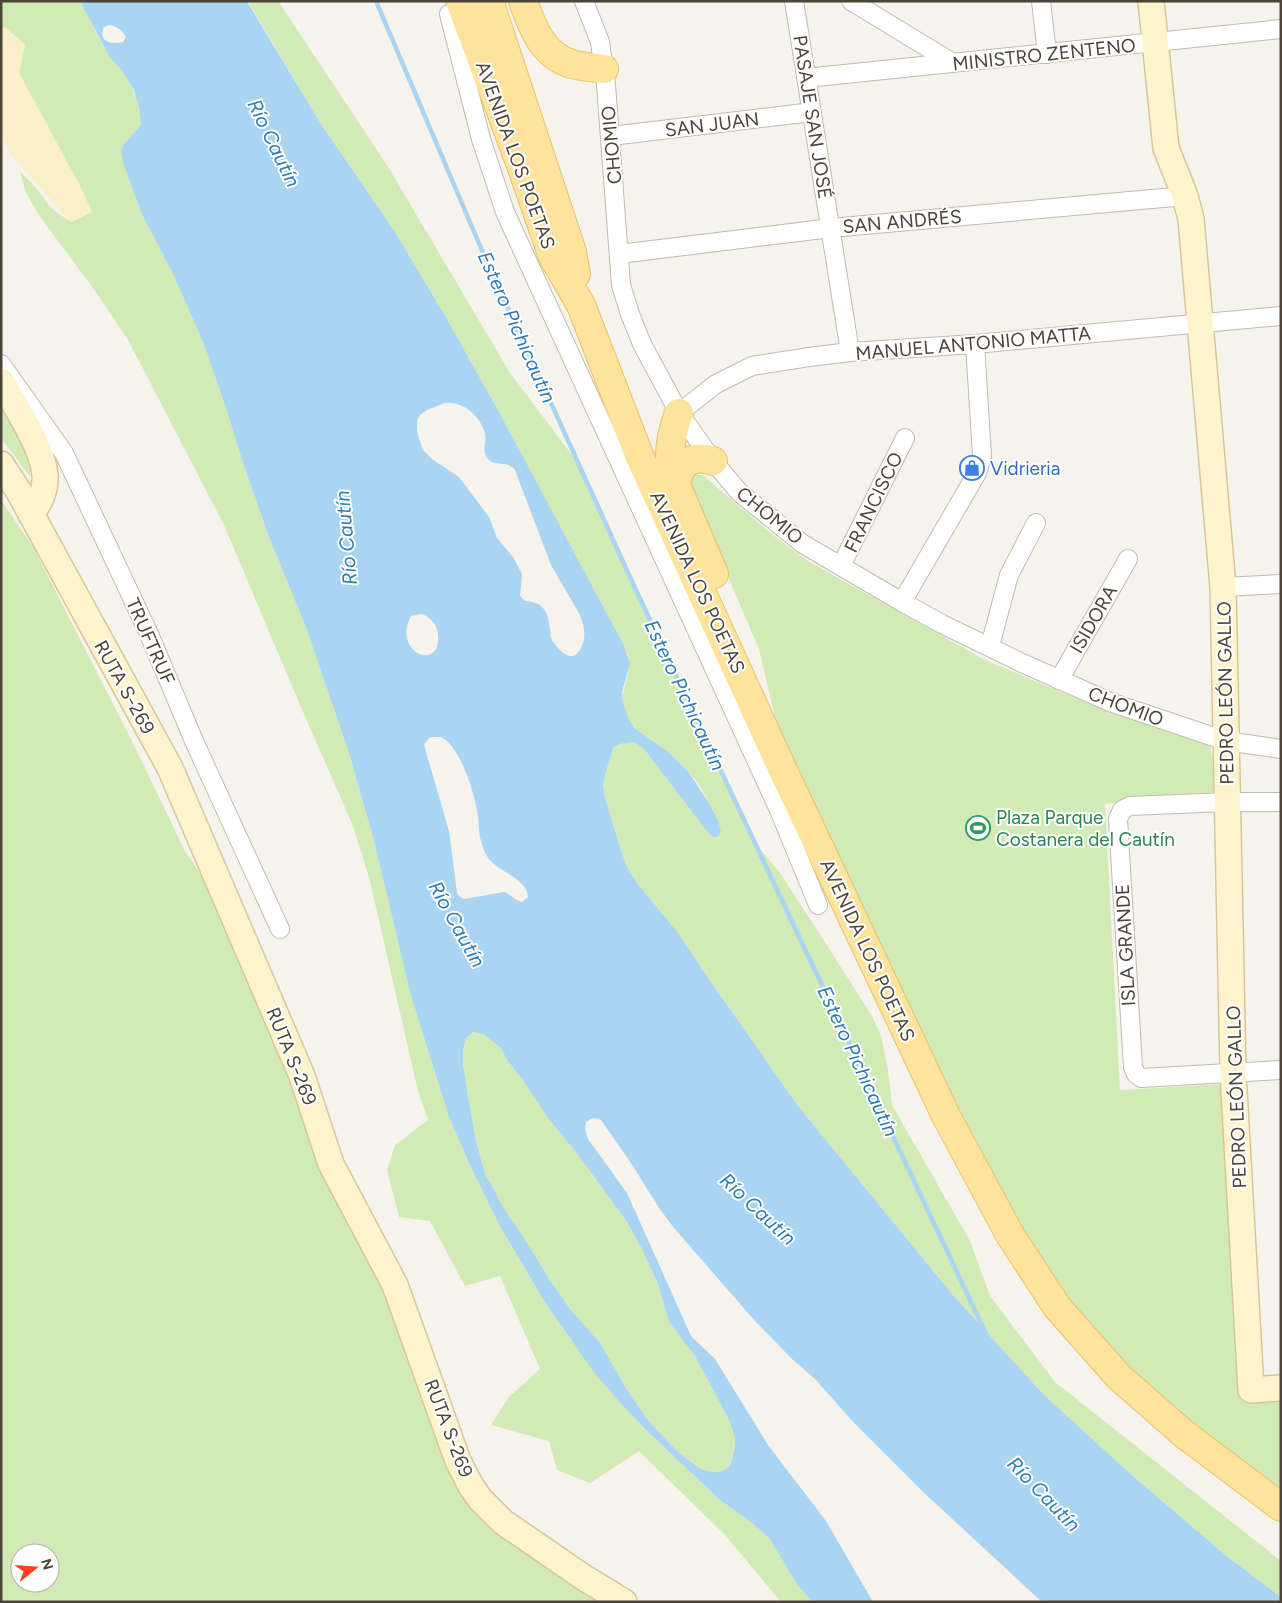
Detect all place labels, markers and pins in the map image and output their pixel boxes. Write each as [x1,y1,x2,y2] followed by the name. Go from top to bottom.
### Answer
[959,455,985,481] shop icon: Vidrieria
[990,457,1060,480] place label: Vidrieria
[996,806,1175,851] place label: Plaza Parque Costanera del Cautín
[965,815,991,841] sports icon: Plaza Parque Costanera del Cautín

